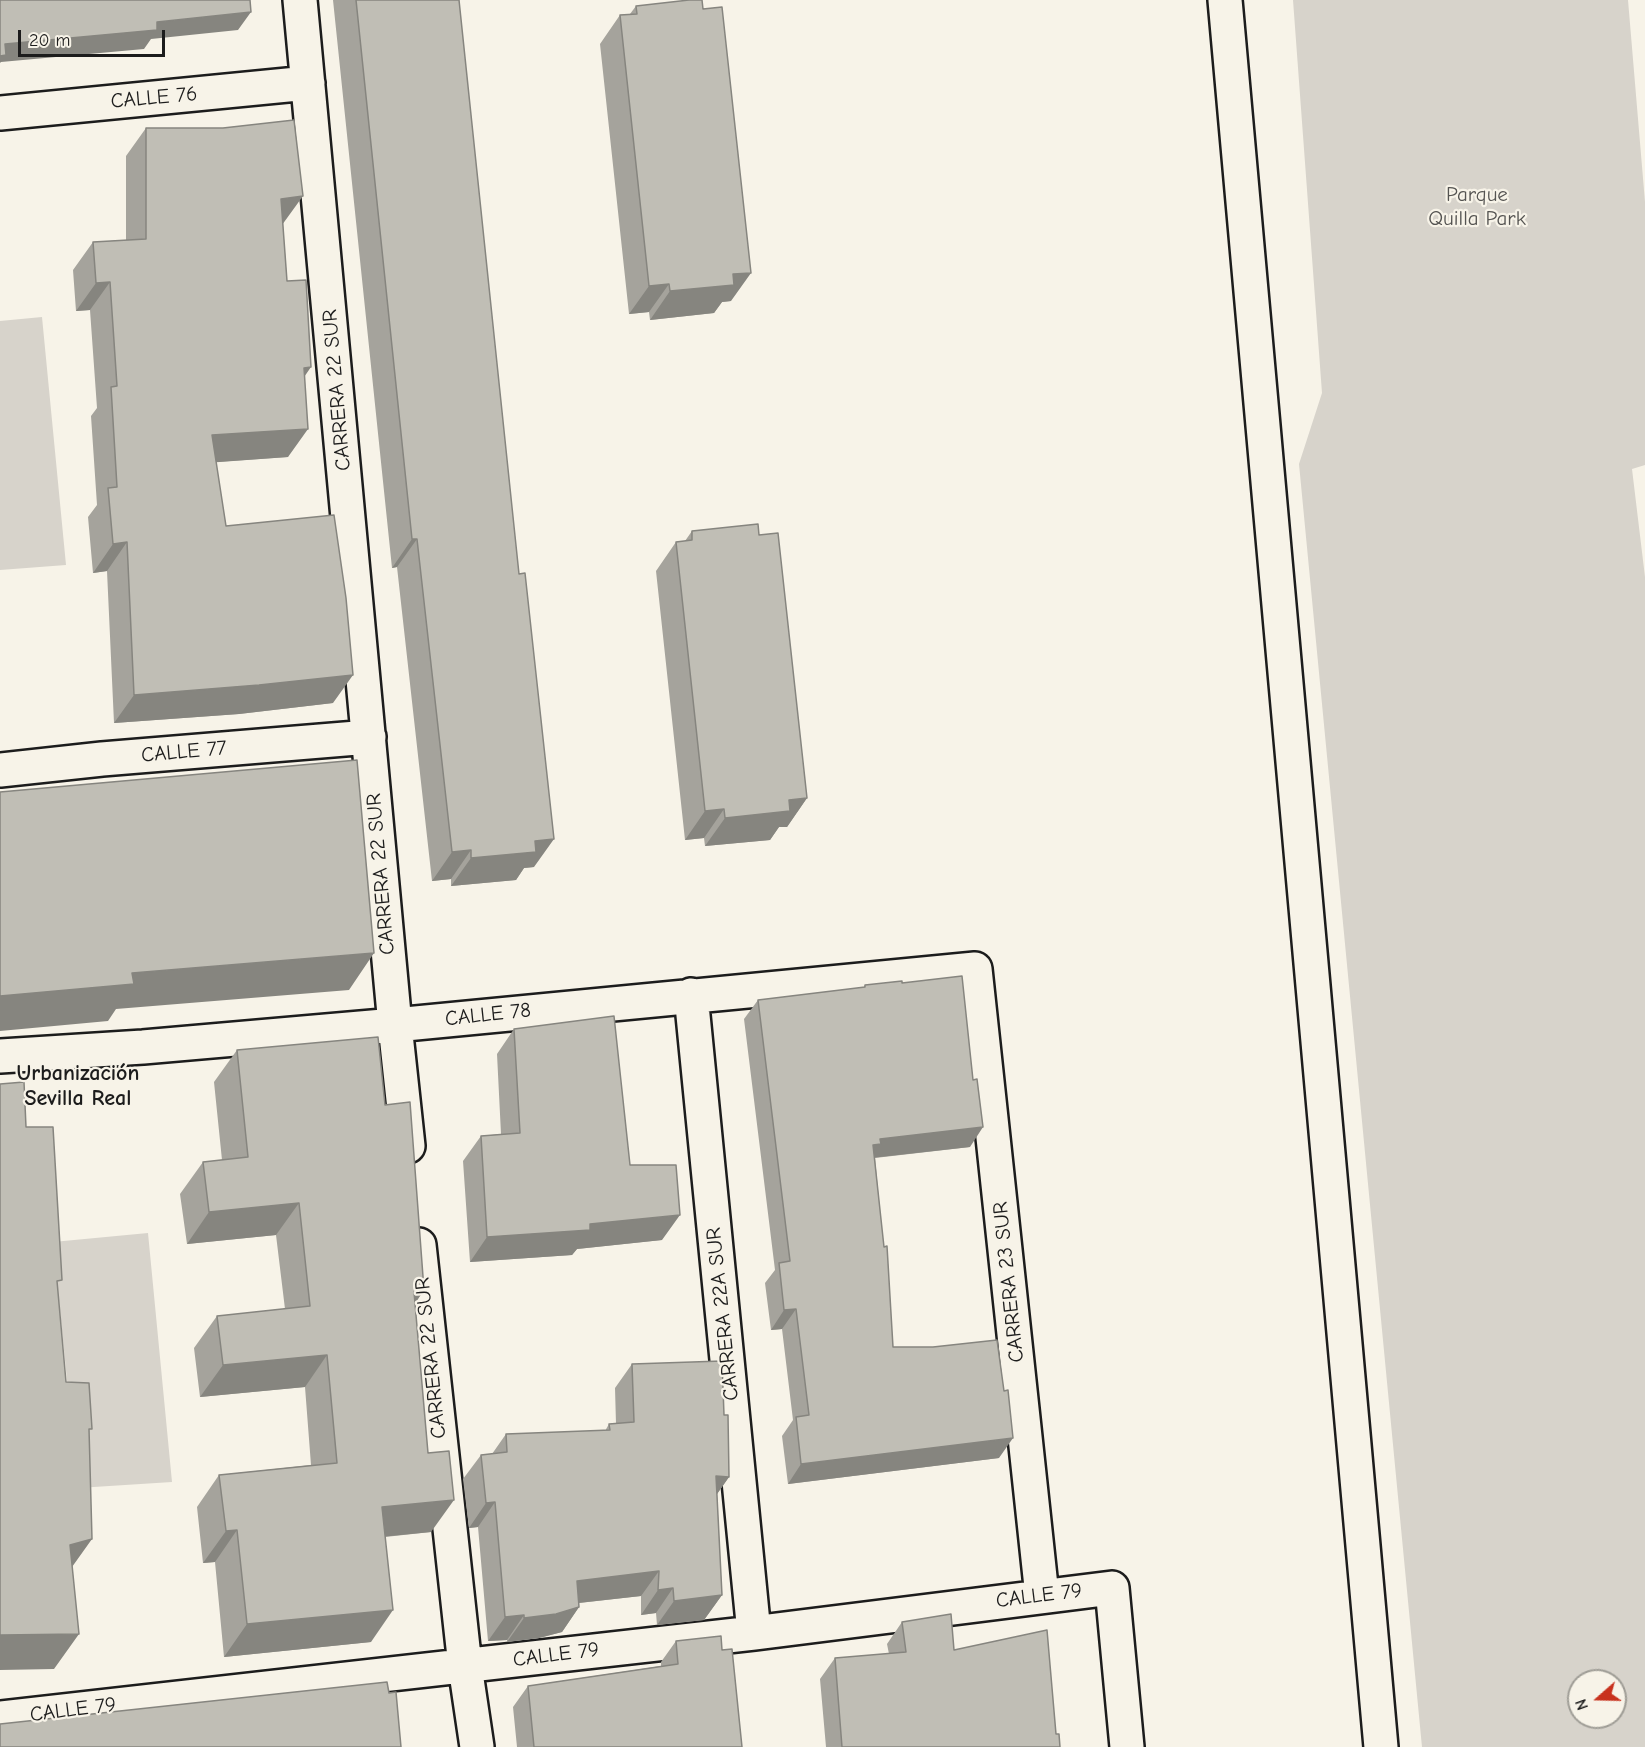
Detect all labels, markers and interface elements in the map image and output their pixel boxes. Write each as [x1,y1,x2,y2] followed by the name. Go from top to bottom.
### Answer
[21,18,168,56] scale bar
[29,30,70,51] text: 20 m
[110,82,198,114] street label: CALLE 76
[1428,182,1526,232] park label: Parque Quilla Park
[317,308,357,472] street label: CARRERA 22 SUR
[140,736,228,768] street label: CALLE 77
[361,792,401,956] street label: CARRERA 22 SUR
[444,998,532,1032] street label: CALLE 78
[17,1061,139,1112] district label: Urbanización Sevilla Real
[988,1200,1030,1364] street label: CARRERA 23 SUR
[701,1226,745,1402] street label: CARRERA 22A SUR
[410,1276,452,1440] street label: CARRERA 22 SUR
[994,1578,1084,1614] street label: CALLE 79
[511,1637,601,1673] street label: CALLE 79
[1567,1669,1627,1729] north arrow
[28,1692,118,1728] street label: CALLE 79
[1572,1696,1592,1712] text: N

